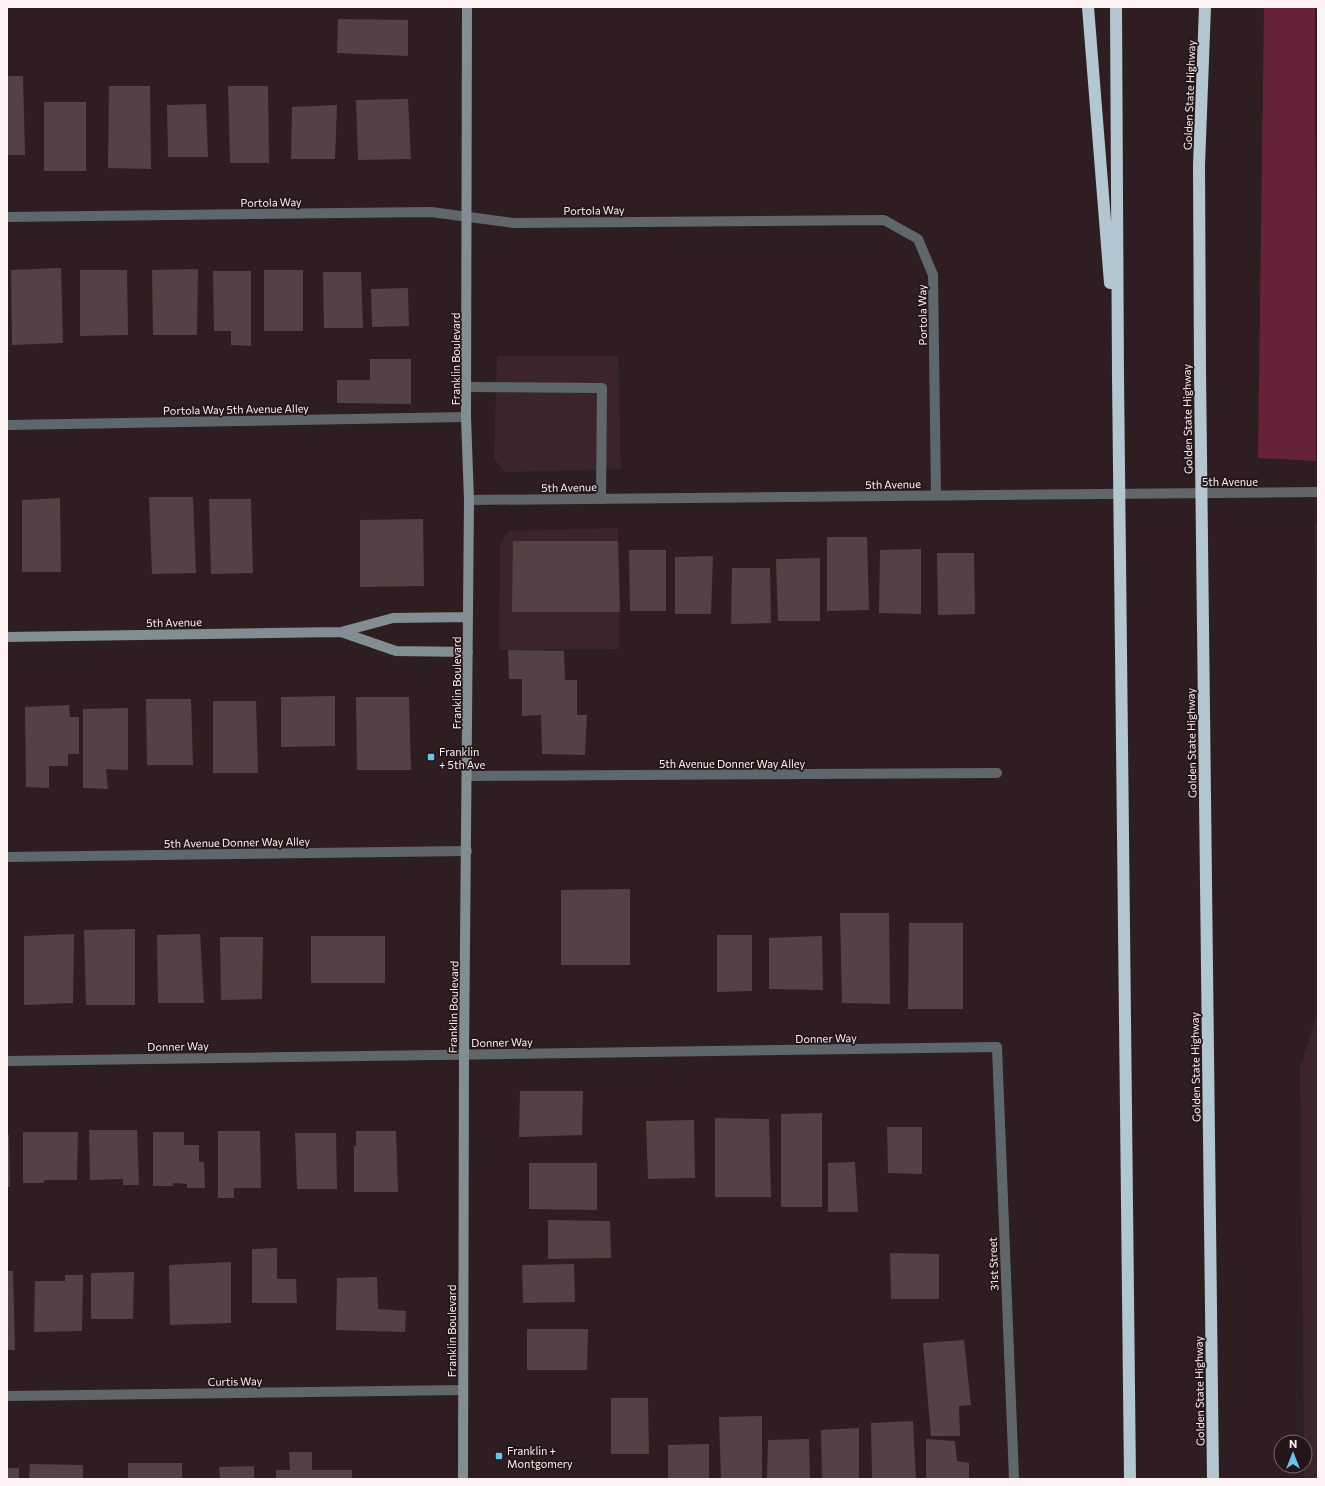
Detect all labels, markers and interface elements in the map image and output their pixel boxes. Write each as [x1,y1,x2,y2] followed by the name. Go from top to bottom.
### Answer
[1181,39,1197,150] street label: Golden State Highway
[240,195,302,209] street label: Portola Way
[563,203,625,217] street label: Portola Way
[915,284,929,346] street label: Portola Way
[449,313,462,405] street label: Franklin Boulevard
[1180,364,1194,474] street label: Golden State Highway
[163,401,309,417] street label: Portola Way 5th Avenue Alley
[1202,475,1258,488] street label: 5th Avenue
[865,477,921,491] street label: 5th Avenue
[541,480,597,494] street label: 5th Avenue
[146,615,202,629] street label: 5th Avenue
[450,637,463,729] street label: Franklin Boulevard
[1184,688,1198,798] street label: Golden State Highway
[439,745,485,771] place label: Franklin + 5th Ave
[426,752,436,762] marker: Franklin + 5th Ave
[659,757,805,770] street label: 5th Avenue Donner Way Alley
[164,834,311,850] street label: 5th Avenue Donner Way Alley
[446,961,460,1053] street label: Franklin Boulevard
[1188,1012,1202,1122] street label: Golden State Highway
[795,1031,857,1045] street label: Donner Way
[471,1035,533,1049] street label: Donner Way
[147,1039,209,1053] street label: Donner Way
[986,1236,1000,1291] street label: 31st Street
[445,1285,458,1377] street label: Franklin Boulevard
[1192,1336,1206,1446] street label: Golden State Highway
[208,1374,263,1388] street label: Curtis Way
[1273,1434,1313,1474] north arrow
[1289,1437,1297,1450] text: N
[507,1444,573,1470] place label: Franklin + Montgomery
[494,1451,504,1461] marker: Franklin + Montgomery

